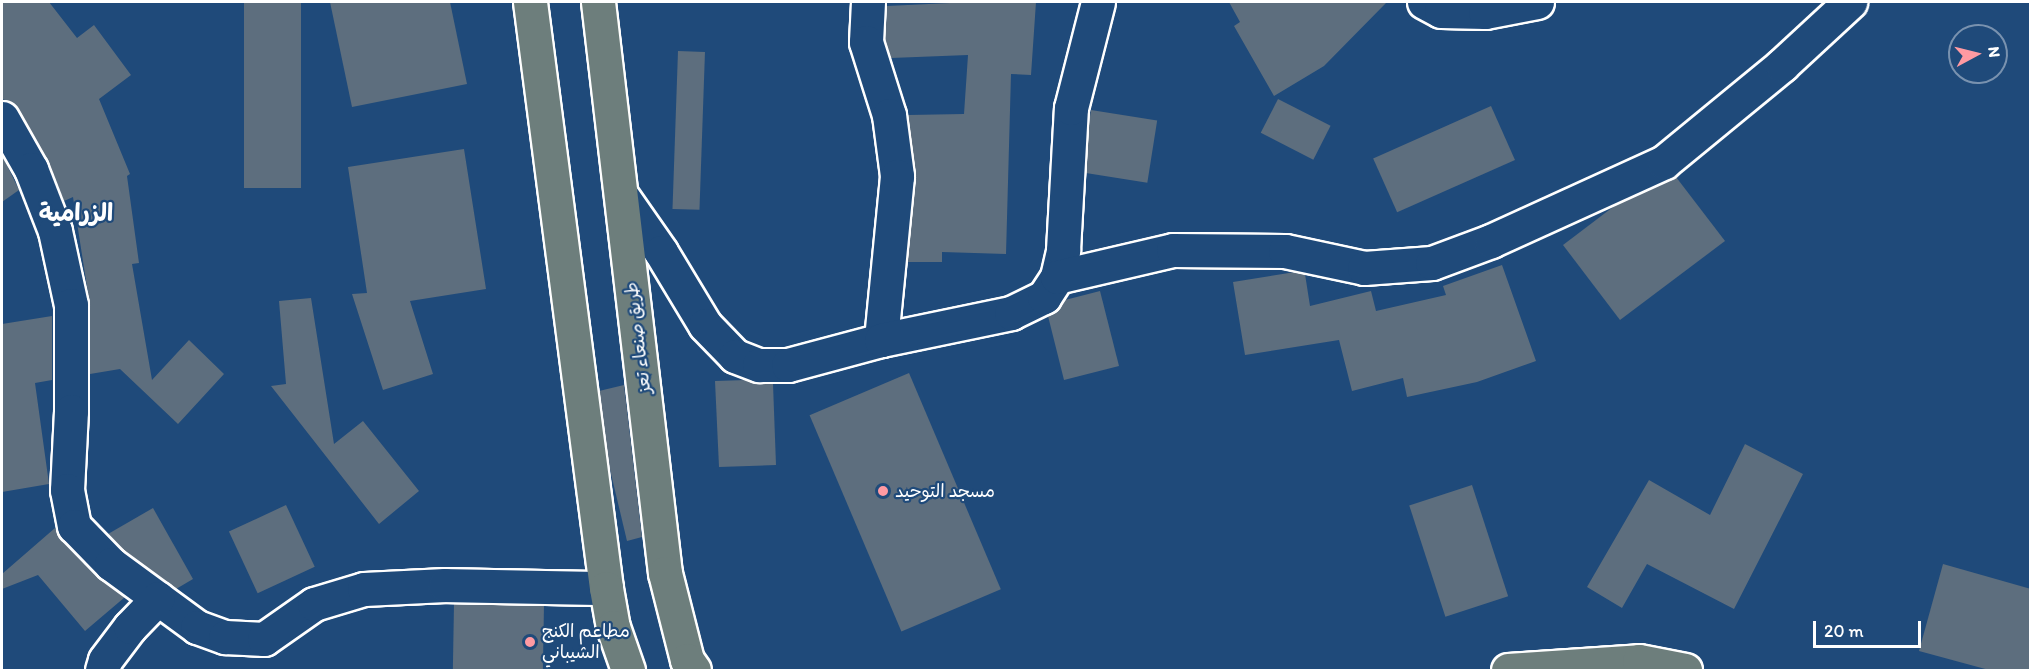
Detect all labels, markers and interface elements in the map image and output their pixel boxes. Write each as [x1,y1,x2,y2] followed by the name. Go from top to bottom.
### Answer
[1948,24,2008,84] north arrow
[1984,45,2004,59] text: N
[39,199,113,227] district label: الزرامية
[620,281,656,395] street label: طريق صنعاء تعز
[895,480,995,502] place label: مسجد التوحيد
[876,484,890,498] marker: مسجد التوحيد
[1816,609,1924,647] scale bar
[1824,620,1864,642] text: 20 m
[542,621,630,664] place label: مطاعم الكنج الشيباني
[523,635,537,649] marker: مطاعم الكنج الشيباني

